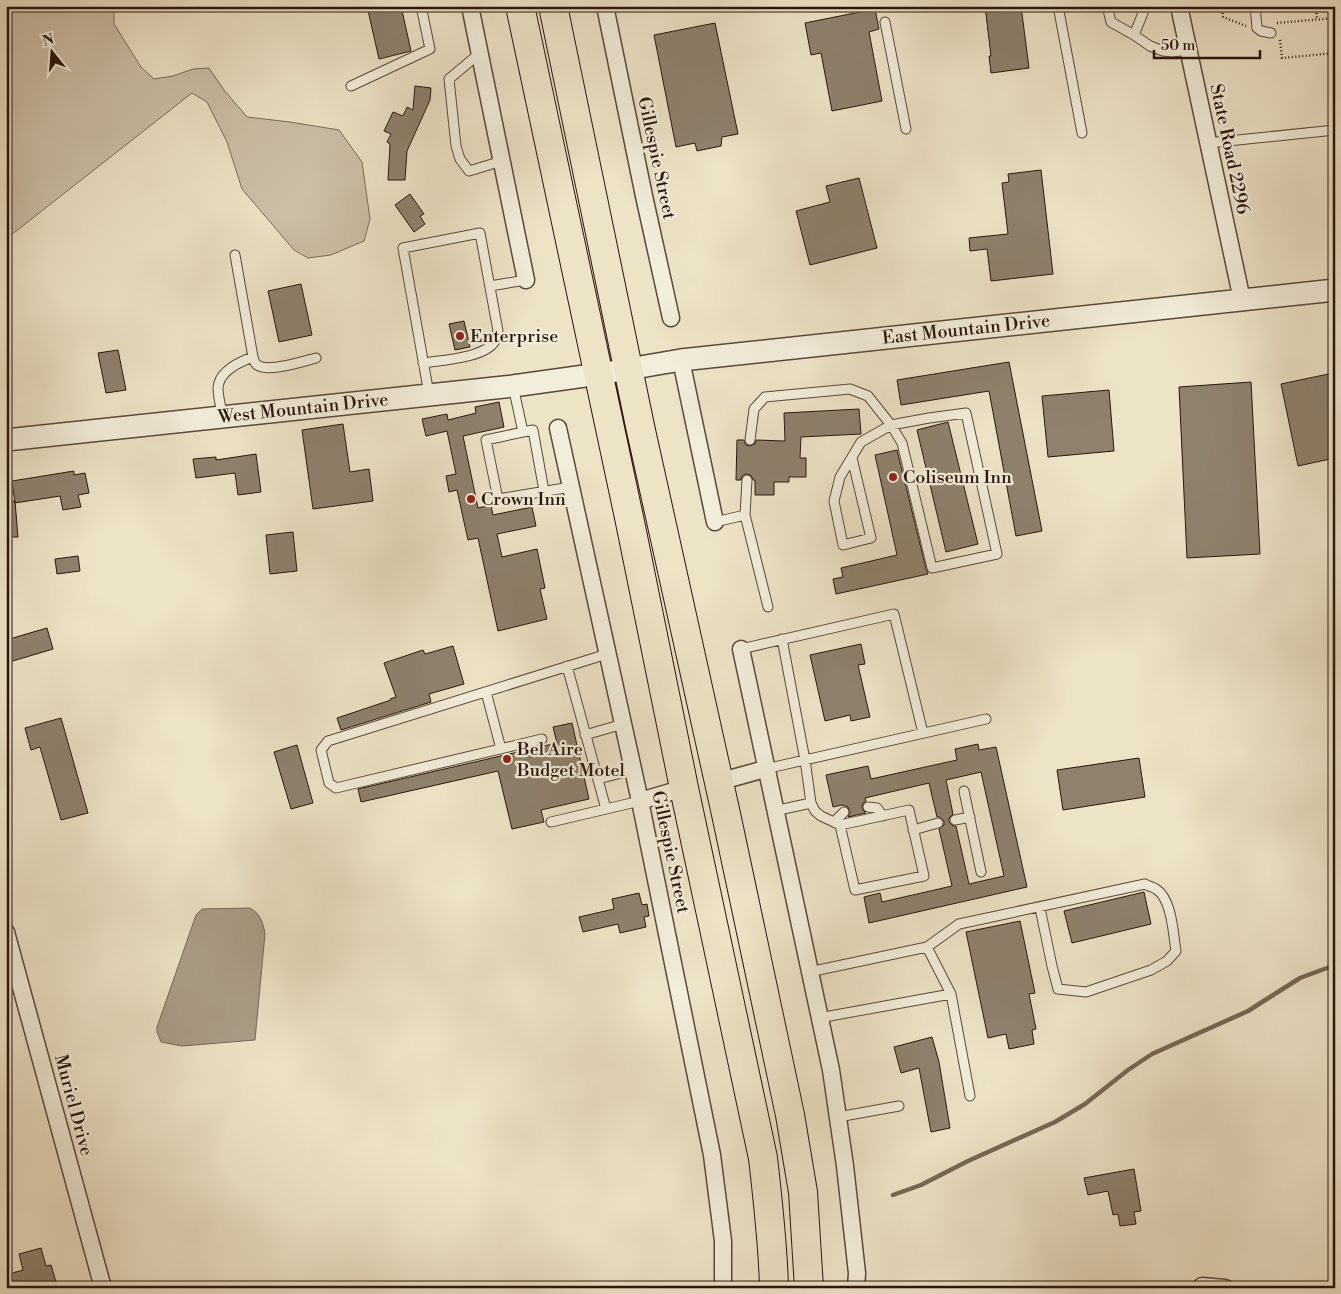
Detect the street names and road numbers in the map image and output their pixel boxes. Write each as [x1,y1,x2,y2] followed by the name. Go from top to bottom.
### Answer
[1204,82,1255,217] street label: State Road 2296
[632,95,681,222] street label: Gillespie Street
[881,309,1051,350] street label: East Mountain Drive
[216,388,389,429] street label: West Mountain Drive
[646,789,695,916] street label: Gillespie Street
[49,1052,98,1158] street label: Muriel Drive

